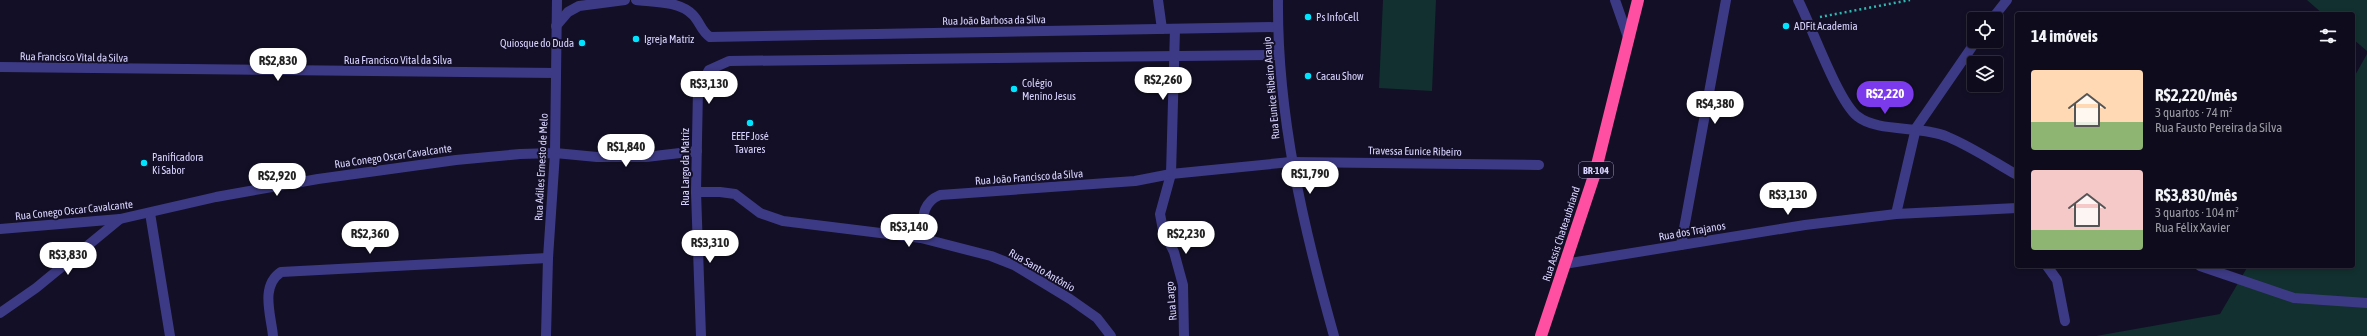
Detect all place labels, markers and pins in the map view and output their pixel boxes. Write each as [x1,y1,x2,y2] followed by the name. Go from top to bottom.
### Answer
[1316,11,1359,23] place label: Ps InfoCell
[1303,12,1313,22] marker: Ps InfoCell
[1794,20,1858,32] place label: ADFit Academia
[1781,21,1791,31] marker: ADFit Academia
[644,33,694,45] place label: Igreja Matriz
[631,34,641,44] marker: Igreja Matriz
[500,37,574,49] place label: Quiosque do Duda
[577,38,587,48] marker: Quiosque do Duda
[241,48,315,82] pin: R$2,830
[1126,67,1200,101] pin: R$2,260
[1316,70,1364,82] place label: Cacau Show
[672,71,746,105] pin: R$3,130
[1303,71,1313,81] marker: Cacau Show
[1022,77,1076,102] place label: Colégio Menino Jesus
[1848,81,1922,115] pin: R$2,220
[1009,84,1019,94] marker: Colégio Menino Jesus
[1678,91,1752,125] pin: R$4,380
[745,118,755,128] marker: EEEF José Tavares
[731,130,769,155] place label: EEEF José Tavares
[589,134,663,168] pin: R$1,840
[152,151,203,176] place label: Panificadora Ki Sabor
[139,158,149,168] marker: Panificadora Ki Sabor
[1273,161,1347,195] pin: R$1,790
[240,163,314,197] pin: R$2,920
[1751,182,1825,216] pin: R$3,130
[872,214,946,248] pin: R$3,140
[333,221,407,255] pin: R$2,360
[1149,221,1223,255] pin: R$2,230
[673,230,747,264] pin: R$3,310
[31,242,105,276] pin: R$3,830

